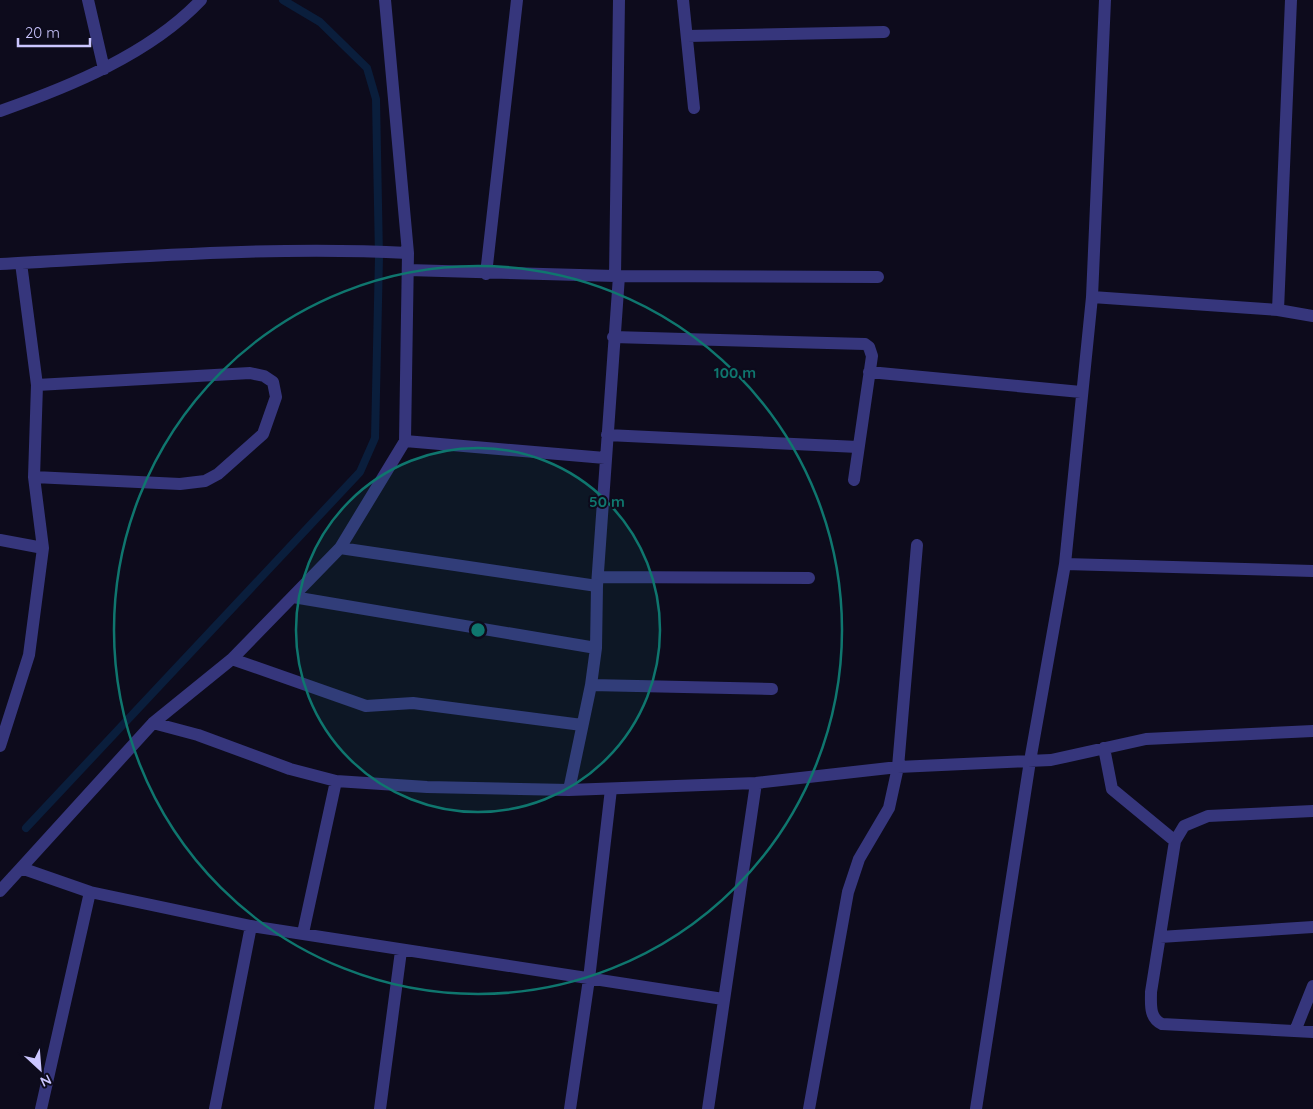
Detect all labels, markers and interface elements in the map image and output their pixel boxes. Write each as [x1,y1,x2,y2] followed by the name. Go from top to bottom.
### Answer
[18,15,90,47] scale bar
[25,23,60,42] text: 20 m
[714,363,756,382] text: 100 m
[589,492,625,511] text: 50 m
[469,621,487,639] centre of rings
[15,1044,65,1094] north arrow
[37,1070,54,1091] text: N

